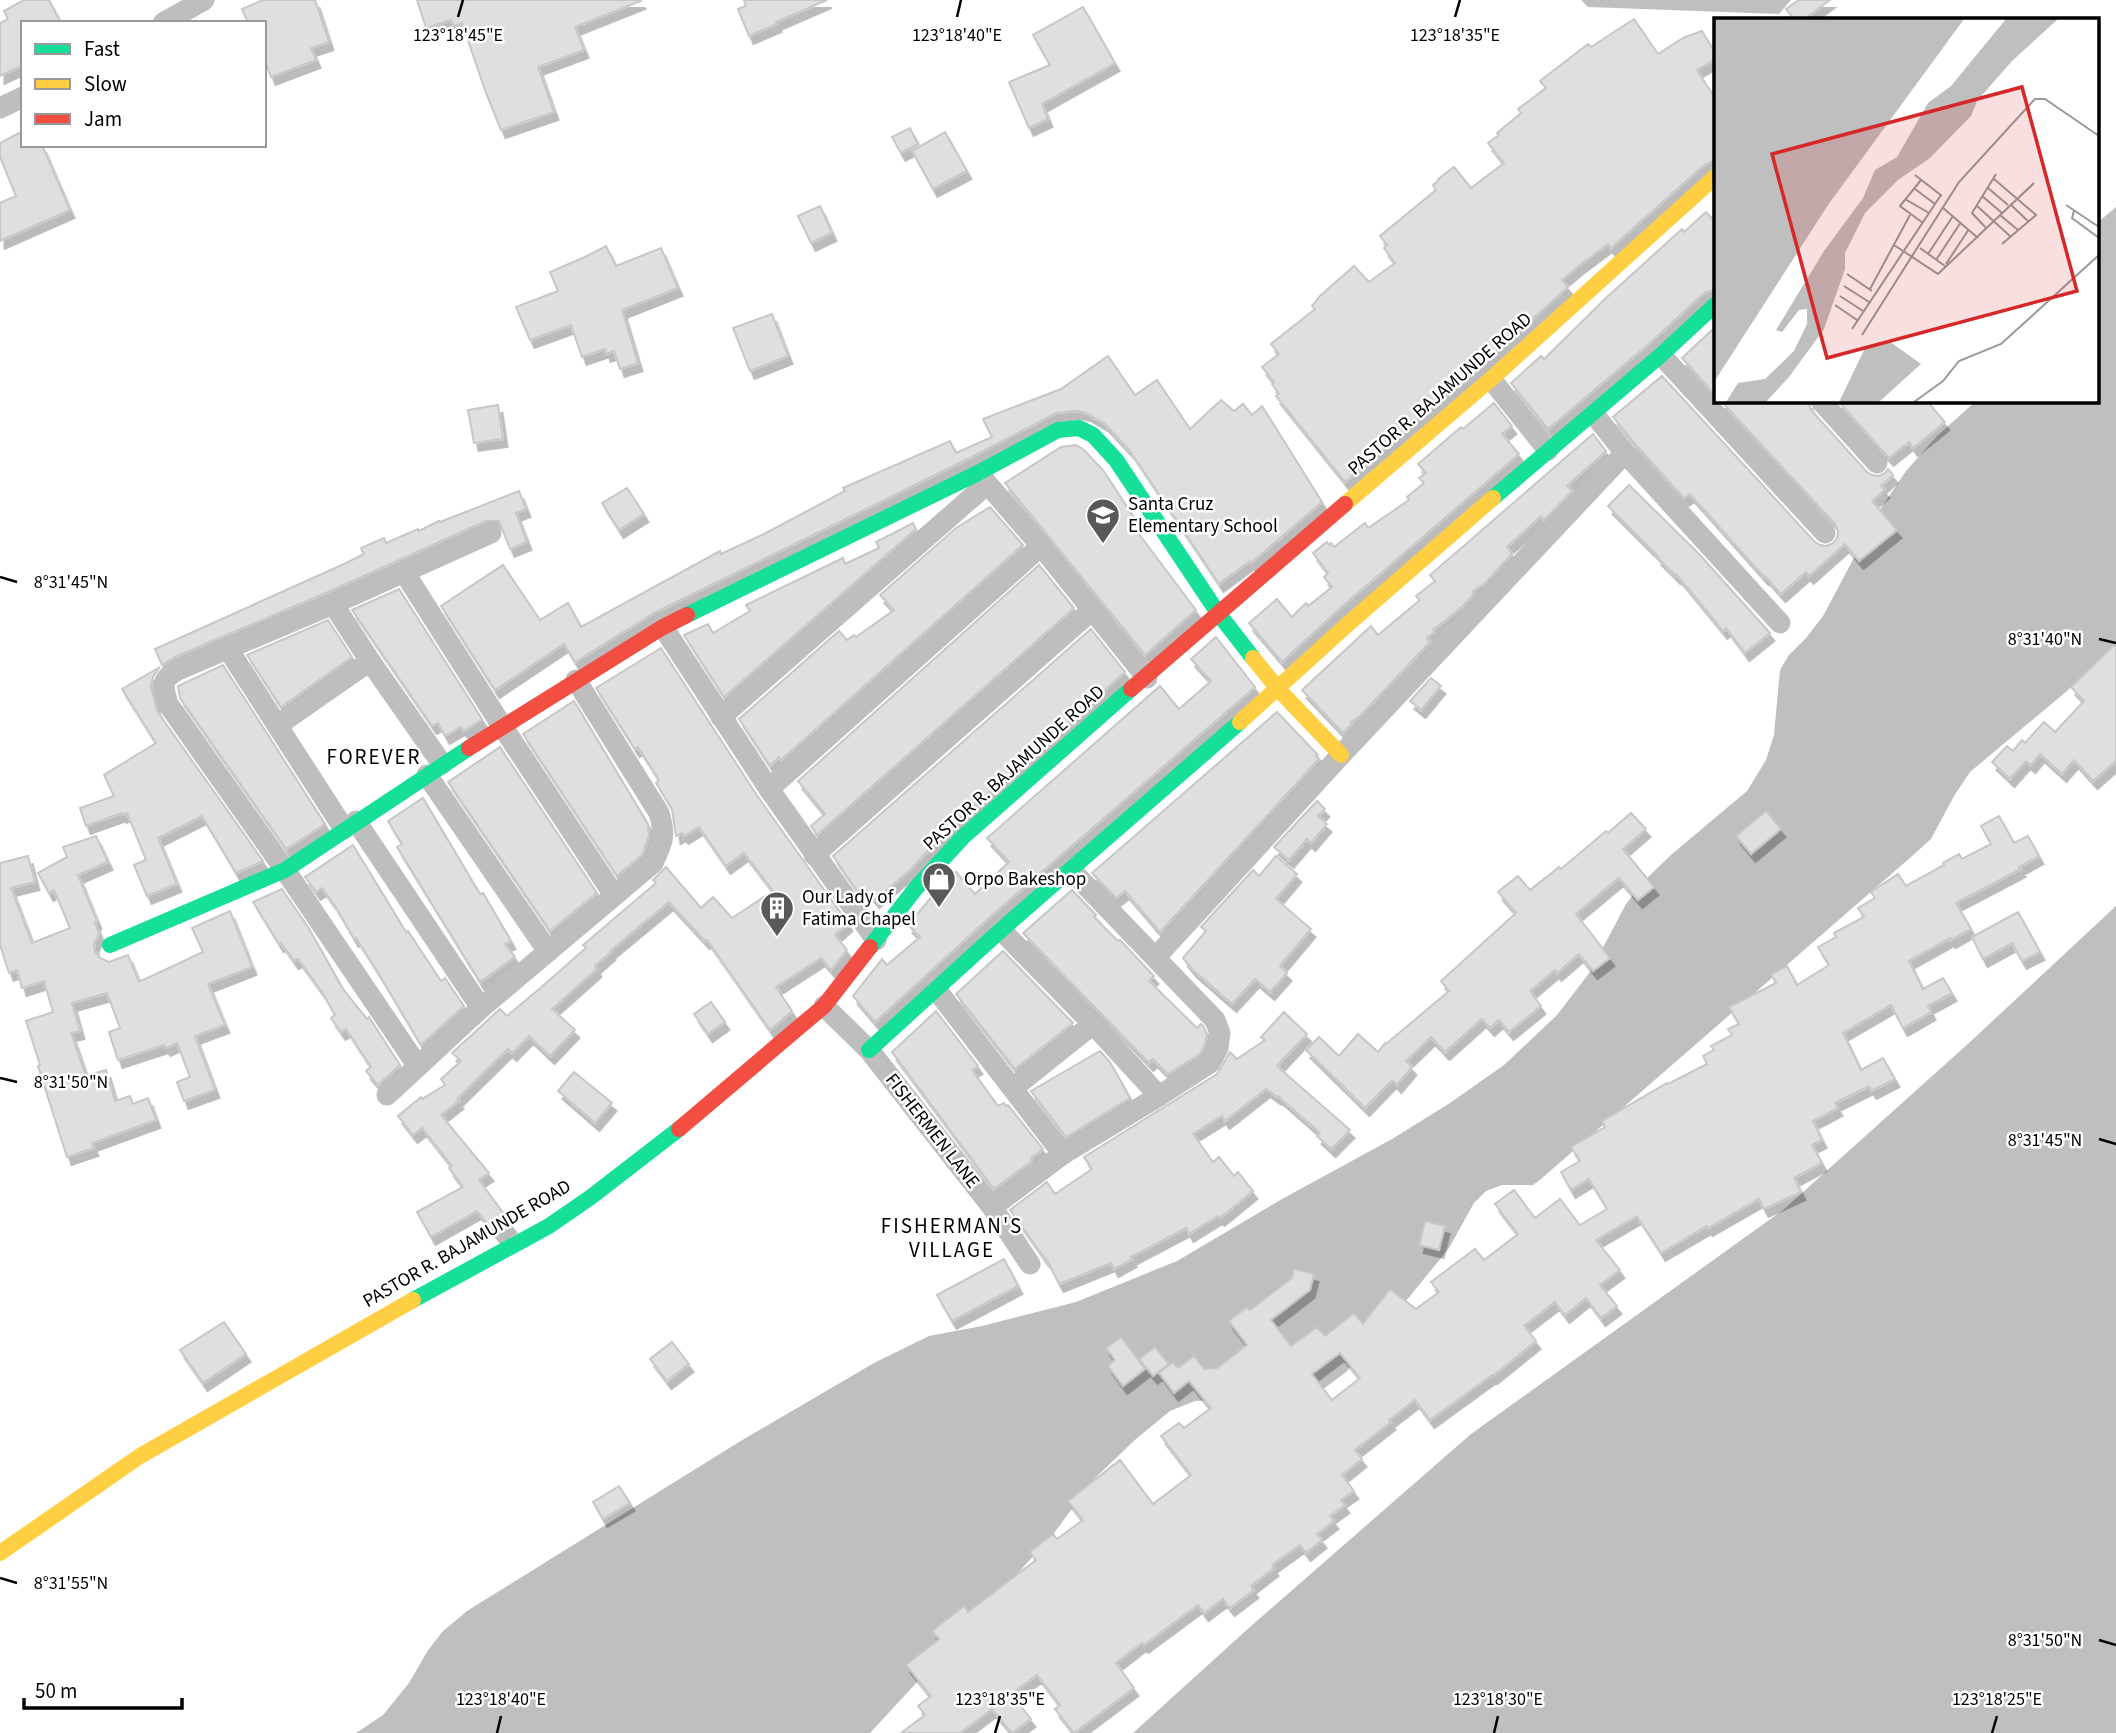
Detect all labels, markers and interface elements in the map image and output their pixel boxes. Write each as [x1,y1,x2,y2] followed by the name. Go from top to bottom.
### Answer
[1714,18,2098,402] inset map
[21,21,266,147] legend
[413,23,503,48] text: 123°18'45"E
[912,23,1002,48] text: 123°18'40"E
[1410,23,1500,48] text: 123°18'35"E
[84,34,120,64] text: Fast
[84,69,127,99] text: Slow
[84,104,122,134] text: Jam
[1342,306,1538,482] street label: PASTOR R. BAJAMUNDE ROAD
[1128,491,1278,540] place label: Santa Cruz Elementary School
[1084,496,1122,545] school or university icon: Santa Cruz Elementary School
[34,570,108,595] text: 8°31'45"N
[2008,627,2082,652] text: 8°31'40"N
[917,679,1111,857] street label: PASTOR R. BAJAMUNDE ROAD
[327,742,421,772] district label: FOREVER
[920,860,958,909] shop icon: Orpo Bakeshop
[964,866,1086,893] place label: Orpo Bakeshop
[802,884,916,933] place label: Our Lady of Fatima Chapel
[758,889,796,938] building icon: Our Lady of Fatima Chapel
[878,1068,986,1194] street label: FISHERMEN LANE
[34,1070,108,1095] text: 8°31'50"N
[2008,1128,2082,1153] text: 8°31'45"N
[358,1173,576,1315] street label: PASTOR R. BAJAMUNDE ROAD
[881,1211,1023,1265] district label: FISHERMAN'S VILLAGE
[34,1571,108,1596] text: 8°31'55"N
[2008,1628,2082,1653] text: 8°31'50"N
[24,1666,182,1710] scale bar
[35,1676,77,1706] text: 50 m
[456,1687,546,1712] text: 123°18'40"E
[955,1687,1045,1712] text: 123°18'35"E
[1453,1687,1543,1712] text: 123°18'30"E
[1952,1687,2042,1712] text: 123°18'25"E

